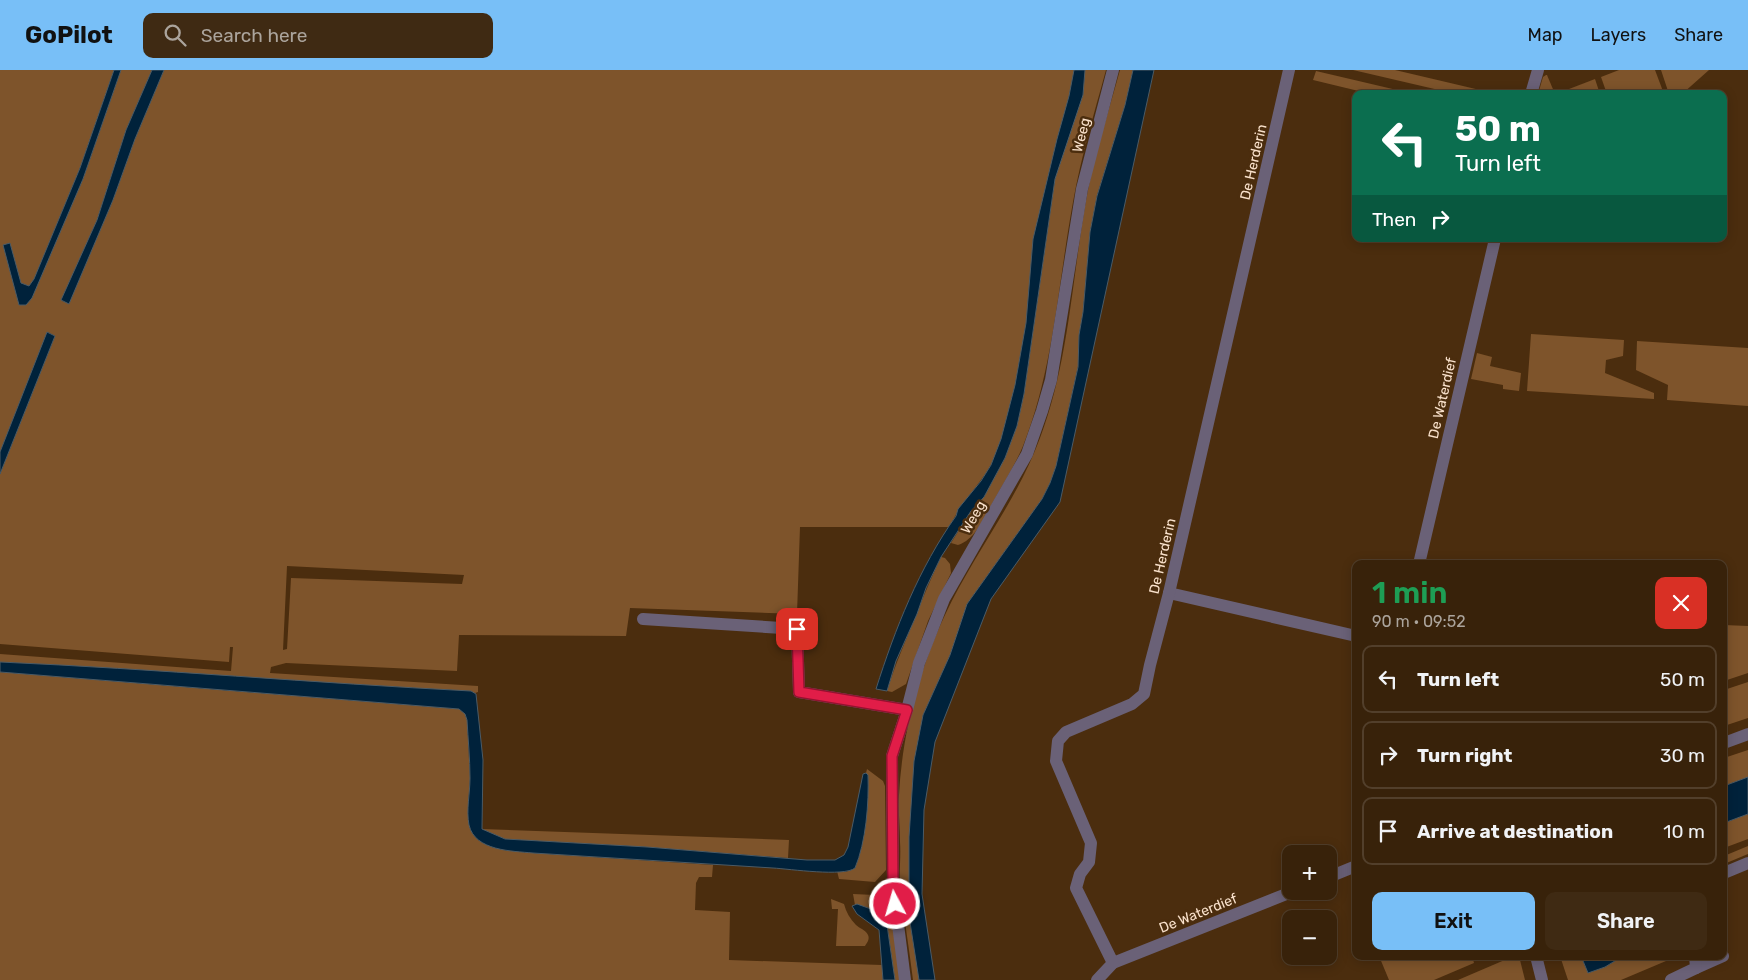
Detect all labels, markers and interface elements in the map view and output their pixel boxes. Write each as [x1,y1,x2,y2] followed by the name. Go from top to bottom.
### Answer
[143,13,493,58] search box
[25,21,113,49] text: GoPilot
[161,21,189,49] icon: search
[201,24,307,47] text: Search here
[1528,24,1563,46] text: Map
[1591,24,1646,46] text: Layers
[1674,24,1723,46] text: Share
[1455,108,1541,150] text: 50 m
[1372,110,1437,175] icon: left
[1069,116,1094,154] street label: Weeg
[1237,123,1270,202] street label: De Herderin
[1455,150,1541,177] text: Turn left
[1426,205,1454,233] icon: right
[1372,208,1416,231] text: Then
[1425,355,1460,440] street label: De Waterdief
[957,498,990,537] street label: Weeg
[1146,517,1179,596] street label: De Herderin
[1372,575,1447,611] text: 1 min
[1655,577,1707,629] button: close
[776,608,818,650] pin
[1372,612,1466,631] text: 90 m · 09:52
[783,615,811,643] icon: arrive
[1374,665,1402,693] icon: left
[1417,668,1499,691] text: Turn left
[1660,668,1705,691] text: 50 m
[1374,741,1402,769] icon: right
[1417,744,1512,767] text: Turn right
[1660,744,1705,767] text: 30 m
[1374,817,1402,845] icon: arrive
[1417,820,1613,843] text: Arrive at destination
[1663,820,1705,843] text: 10 m
[1282,845,1337,965] map controls
[1282,845,1337,900] button: +
[868,877,920,929] position arrow
[1157,890,1240,937] street label: De Waterdief
[1372,892,1535,950] button: Exit
[1545,892,1707,950] button: Share
[1282,910,1337,965] button: −

